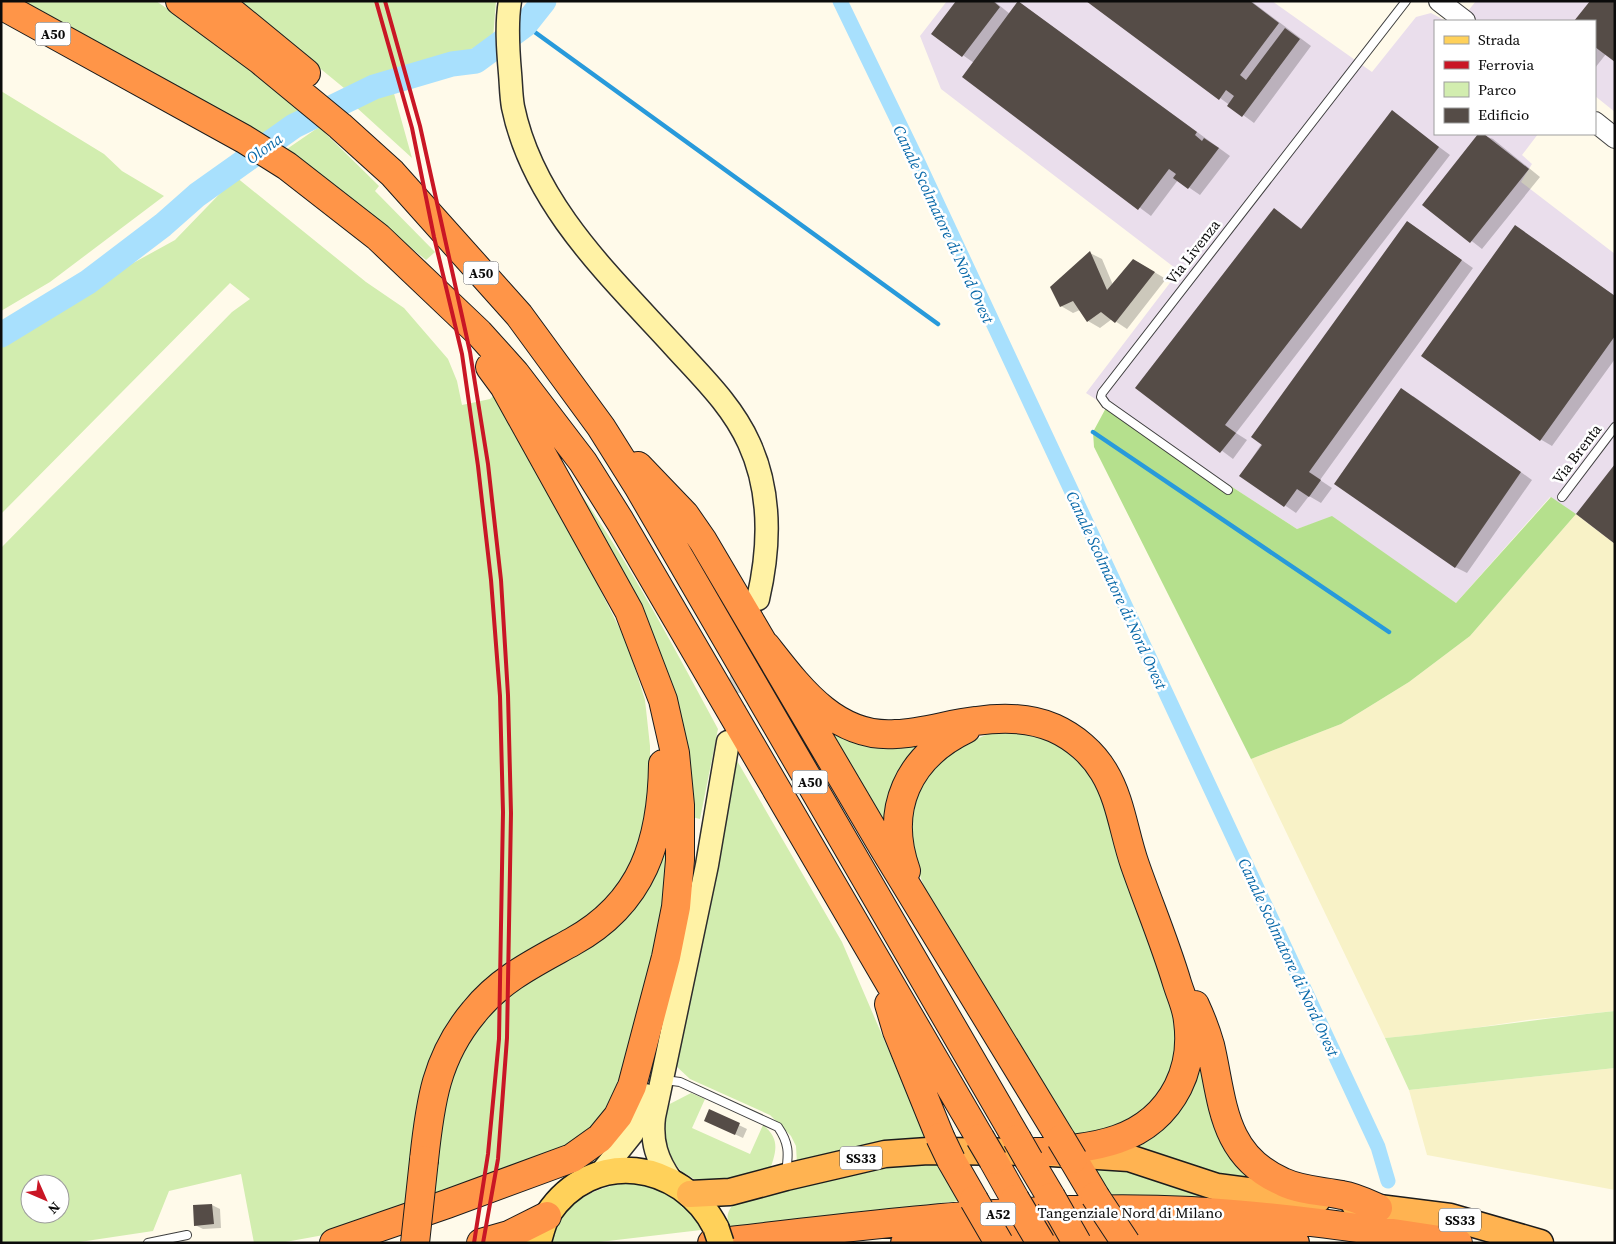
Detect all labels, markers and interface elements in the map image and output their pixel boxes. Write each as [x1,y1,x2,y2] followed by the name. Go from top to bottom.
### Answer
[1434,20,1596,135] legend
[36,22,70,46] road number: A50
[1478,29,1521,50] text: Strada
[1478,54,1535,75] text: Ferrovia
[1478,79,1516,100] text: Parco
[1478,104,1529,125] text: Edificio
[888,121,1000,327] water label: Canale Scolmatore di Nord Ovest
[241,127,287,169] water label: Olona
[1161,215,1225,288] street label: Via Livenza
[464,262,498,284] road number: A50
[1547,419,1606,488] street label: Via Brenta
[1061,487,1173,693] water label: Canale Scolmatore di Nord Ovest
[792,770,828,794] road number: A50
[1233,854,1345,1060] water label: Canale Scolmatore di Nord Ovest
[840,1146,882,1170] road number: SS33
[20,1174,70,1224] north arrow
[44,1198,65,1219] text: N
[980,1202,1016,1226] road number: A52
[1038,1202,1222,1223] street label: Tangenziale Nord di Milano
[1439,1208,1481,1232] road number: SS33

